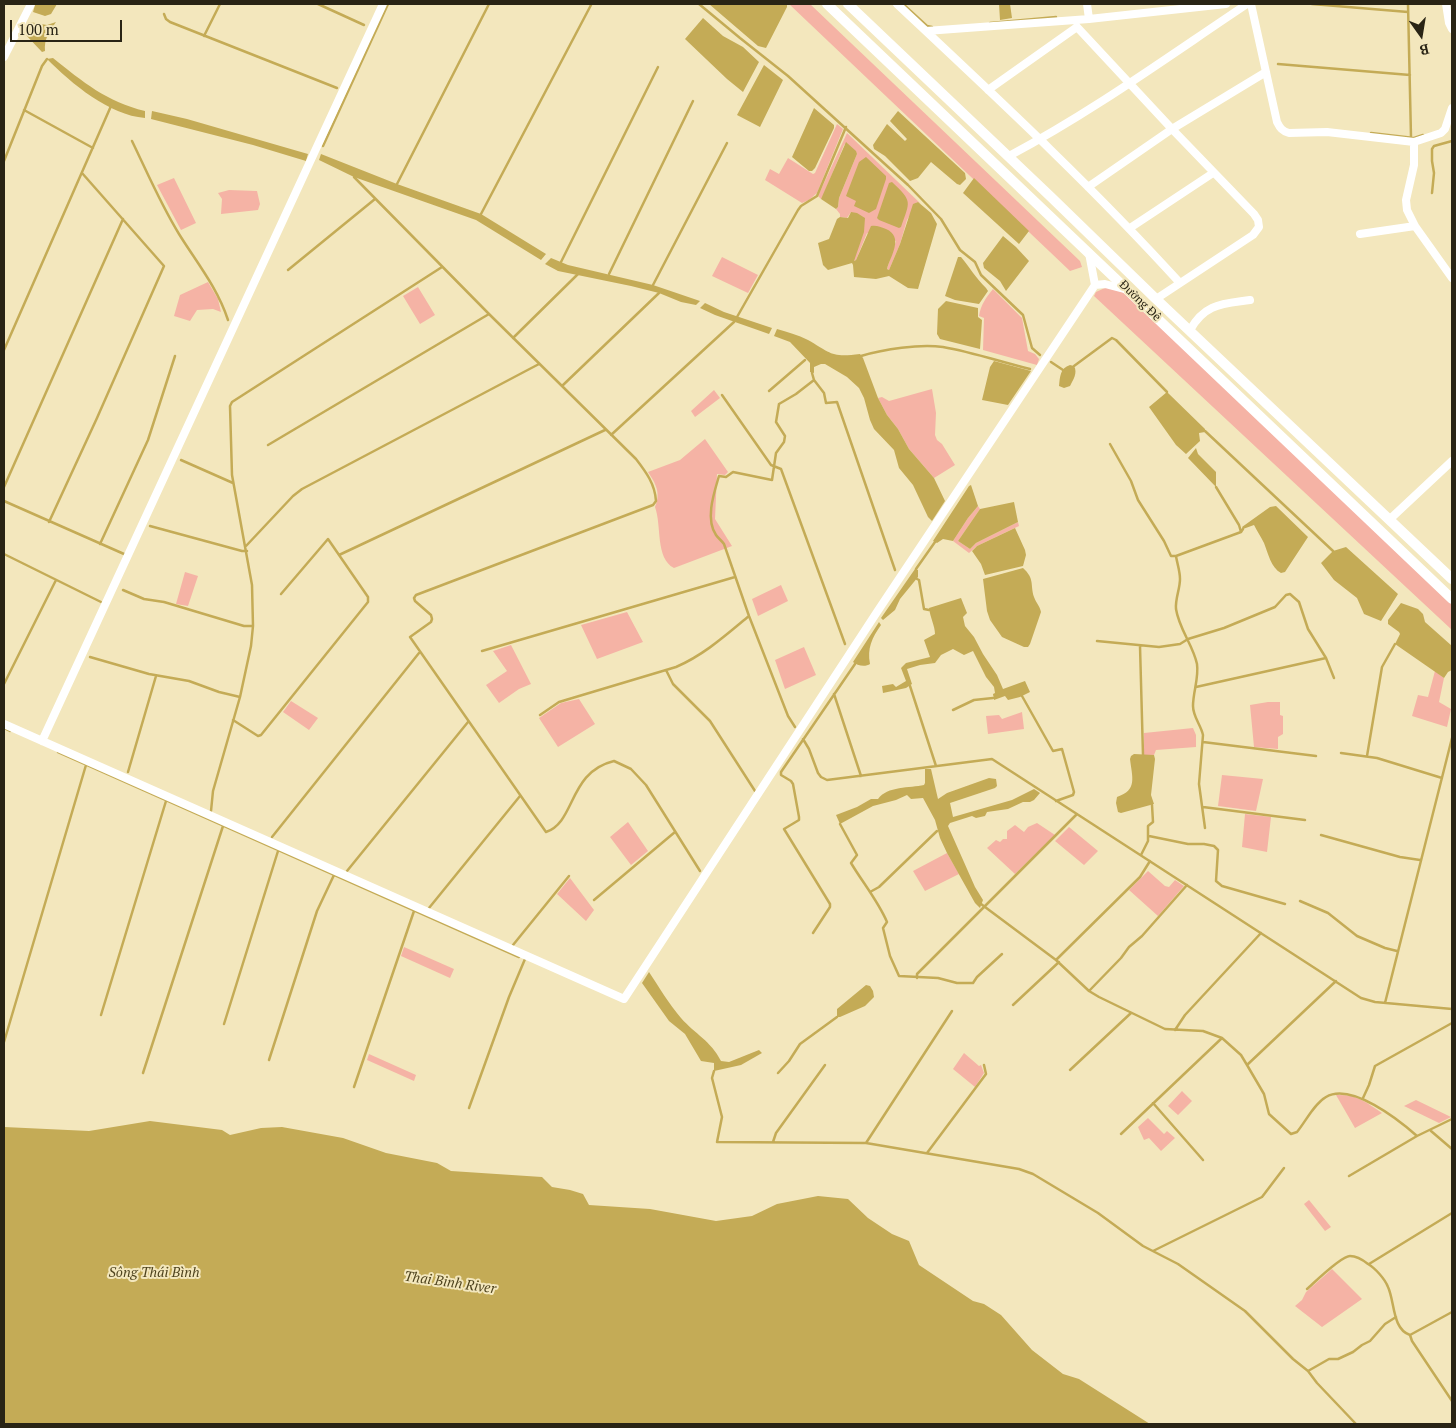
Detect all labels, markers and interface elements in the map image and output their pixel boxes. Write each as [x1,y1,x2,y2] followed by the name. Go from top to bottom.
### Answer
[12,10,125,42] scale bar
[1396,10,1446,60] north arrow
[18,19,59,39] text: 100 m
[1418,40,1431,60] text: B
[1116,278,1164,324] street label: Đường Đê
[108,1265,200,1281] water label: Sông Thái Bình
[403,1268,497,1298] water label: Thai Binh River

